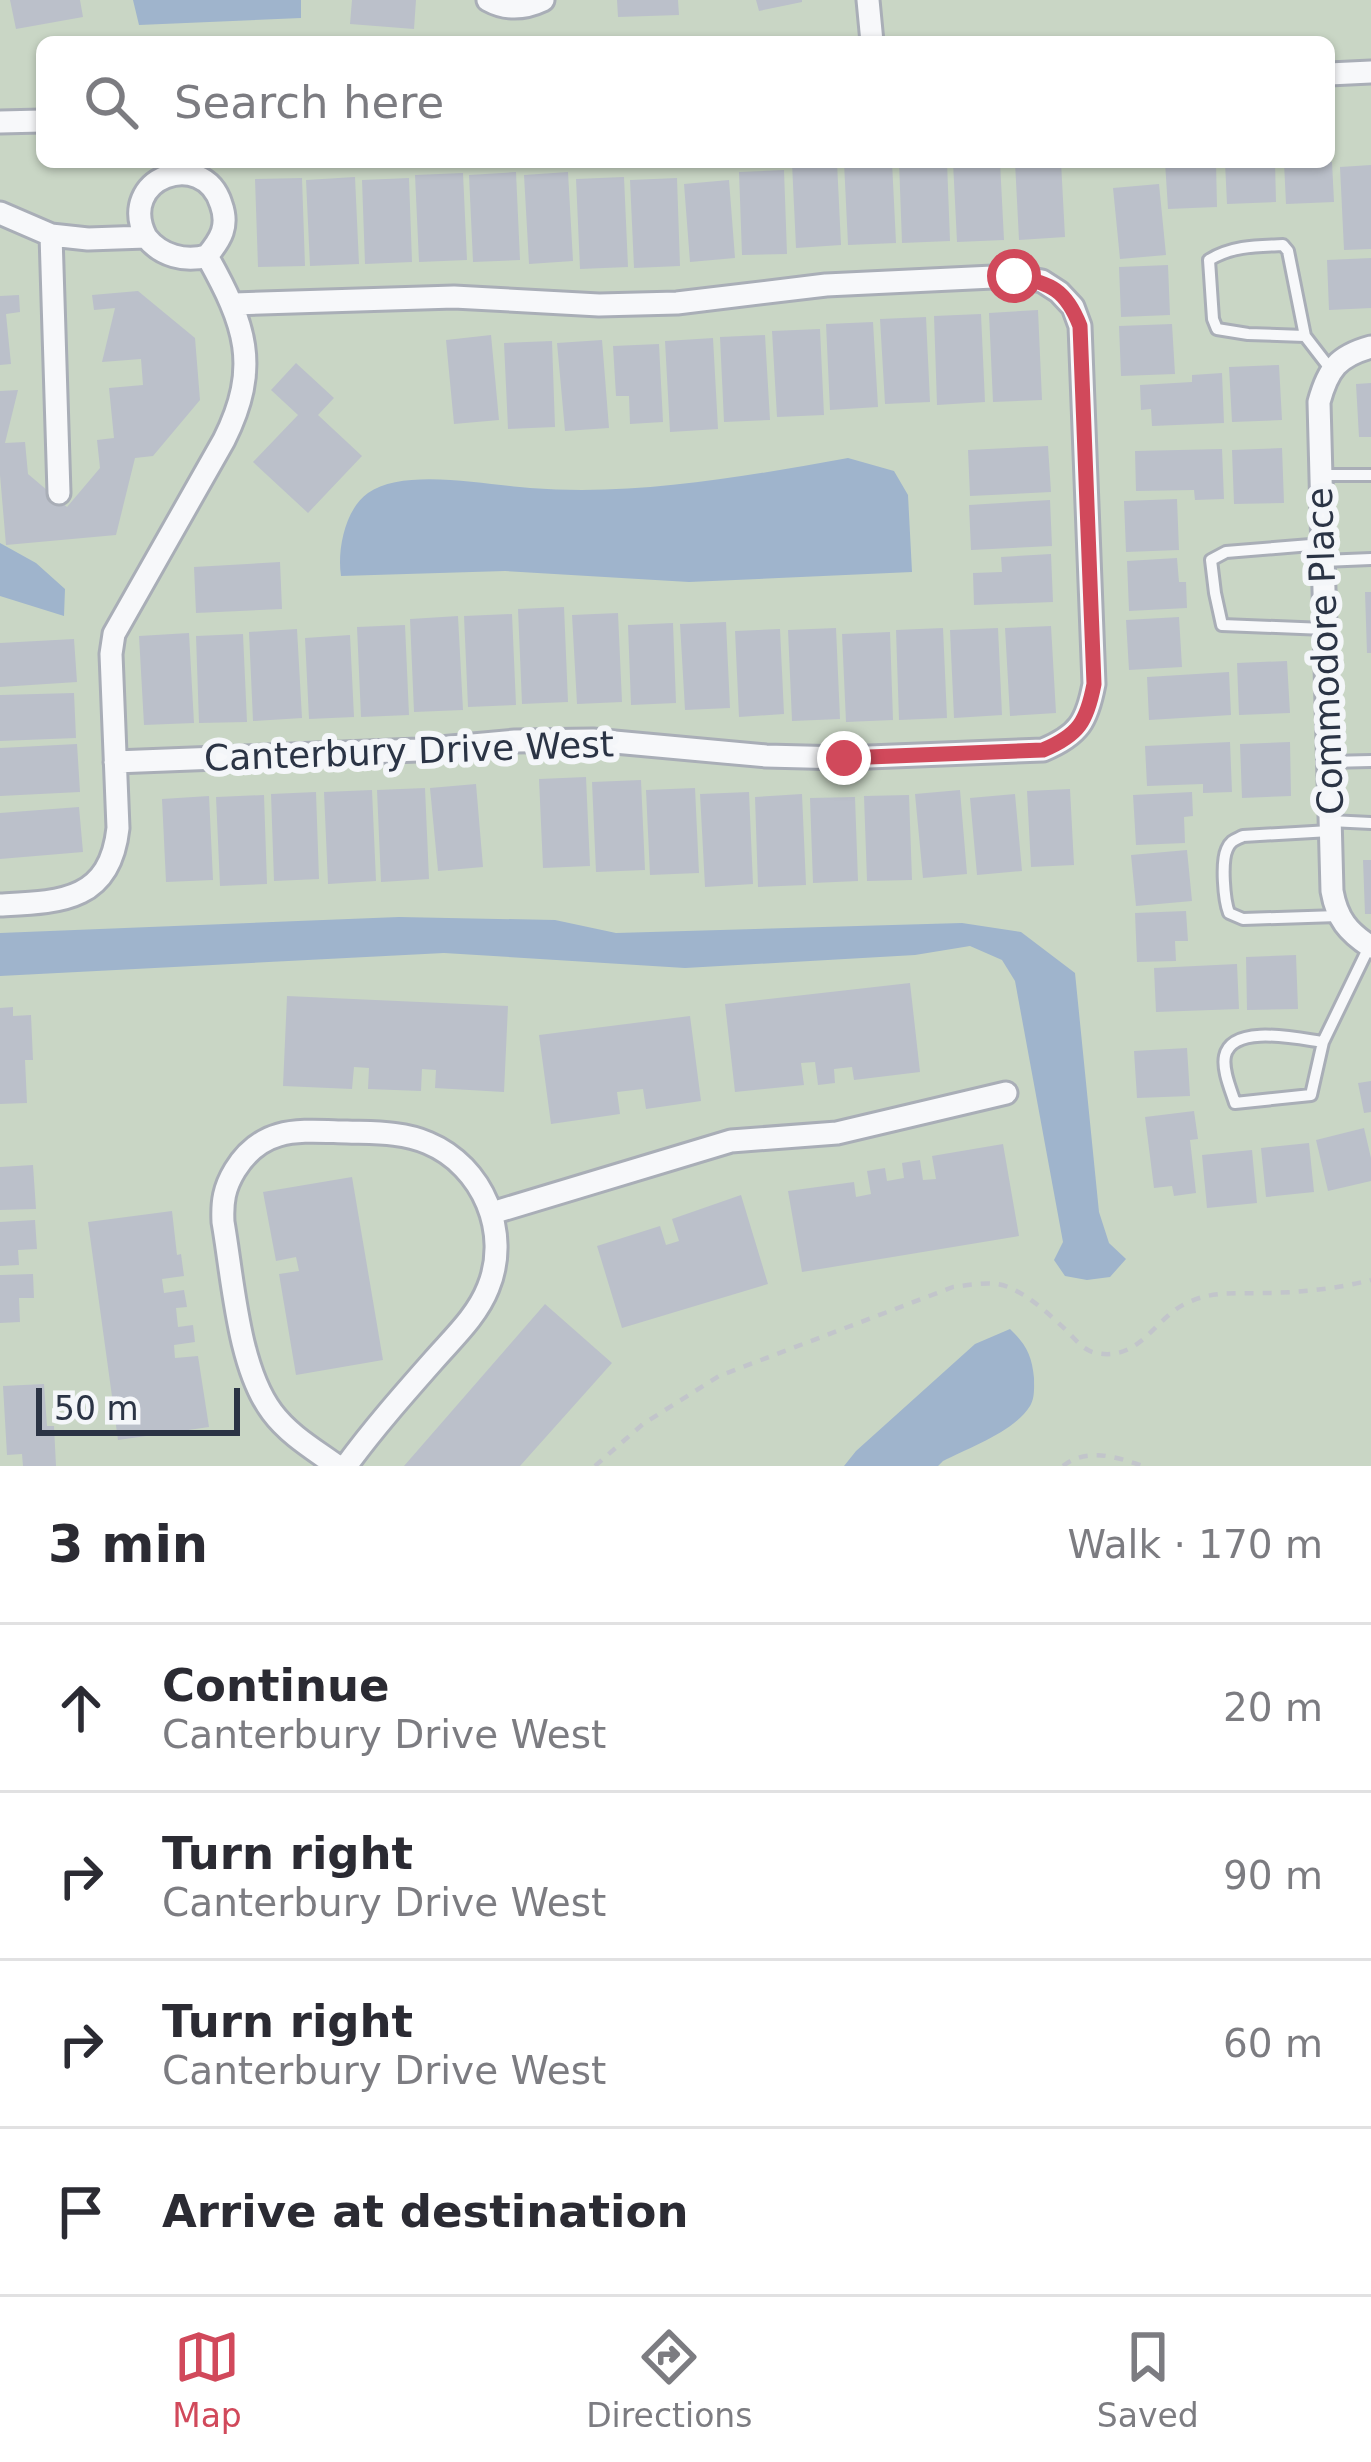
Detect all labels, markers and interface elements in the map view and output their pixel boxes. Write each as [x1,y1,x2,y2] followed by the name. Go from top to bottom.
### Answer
[36,36,1335,168] search box
[78,69,144,135] icon: search
[174,76,444,129] text: Search here
[987,249,1041,303] route start
[1299,487,1351,815] street label: Commodore Place
[203,723,615,779] street label: Canterbury Drive West
[817,731,871,785] route end
[36,1382,240,1435] scale bar
[54,1389,139,1428] text: 50 m
[48,1515,208,1574] text: 3 min
[1068,1522,1323,1567] text: Walk · 170 m
[162,1659,390,1712] text: Continue
[48,1675,114,1741] icon: ahead
[1223,1685,1323,1730] text: 20 m
[162,1712,606,1757] text: Canterbury Drive West
[162,1827,413,1880] text: Turn right
[48,1843,114,1909] icon: right
[1223,1853,1323,1898] text: 90 m
[162,1880,606,1925] text: Canterbury Drive West
[162,1995,413,2048] text: Turn right
[48,2011,114,2077] icon: right
[1223,2021,1323,2066] text: 60 m
[162,2048,606,2093] text: Canterbury Drive West
[48,2179,114,2245] icon: arrive
[162,2185,688,2238] text: Arrive at destination
[172,2324,242,2435] tab: Map
[586,2324,752,2435] tab: Directions
[1097,2324,1199,2435] tab: Saved

